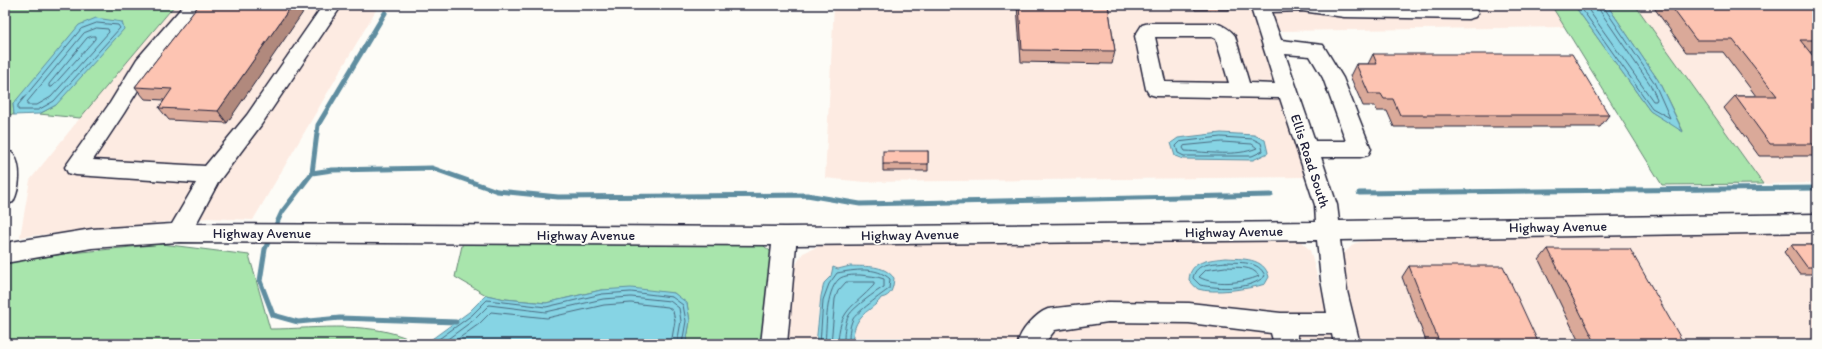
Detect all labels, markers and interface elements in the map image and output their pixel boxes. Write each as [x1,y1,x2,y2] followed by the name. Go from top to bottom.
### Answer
[1287,112,1333,211] street label: Ellis Road South
[1509,218,1608,236] street label: Highway Avenue
[1185,223,1284,241] street label: Highway Avenue
[213,225,311,242] street label: Highway Avenue
[861,226,960,244] street label: Highway Avenue
[537,227,635,244] street label: Highway Avenue

